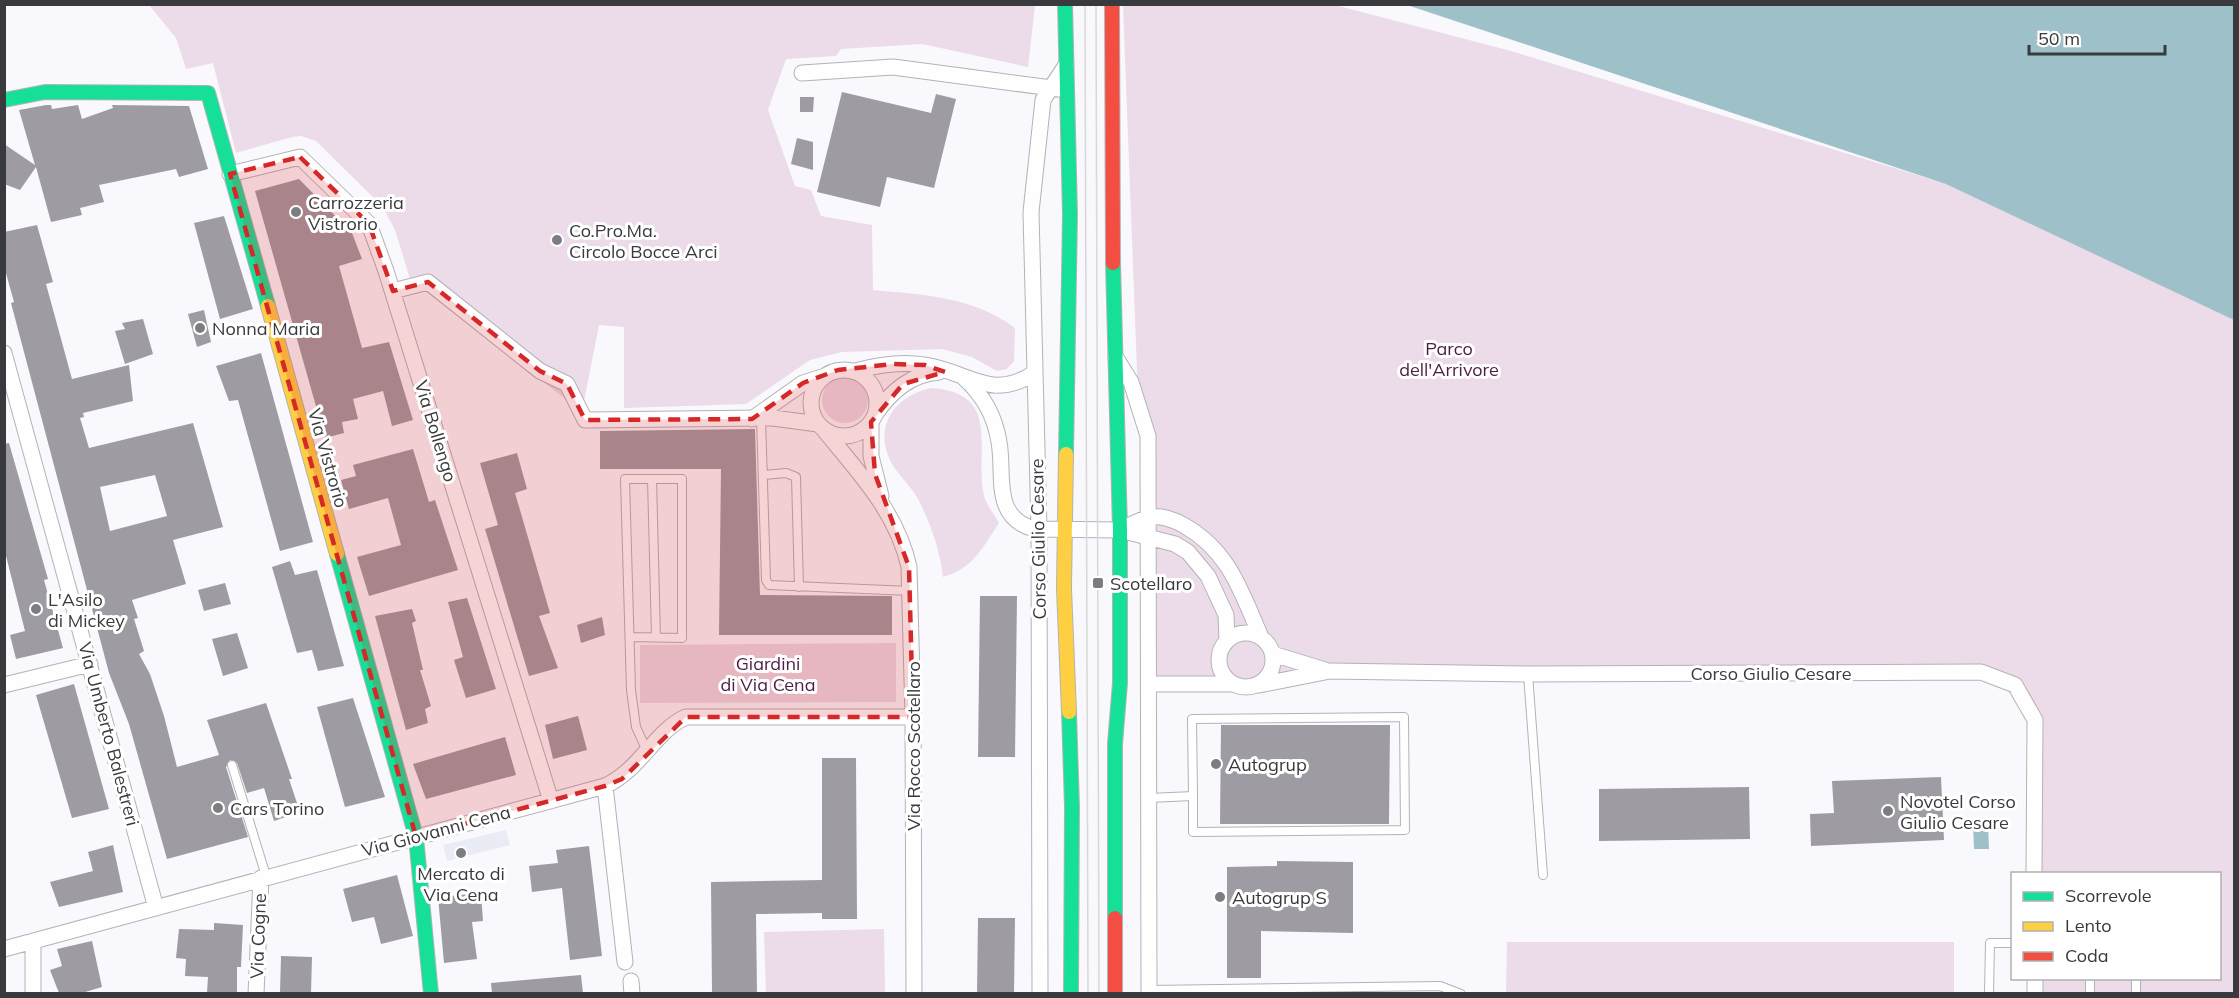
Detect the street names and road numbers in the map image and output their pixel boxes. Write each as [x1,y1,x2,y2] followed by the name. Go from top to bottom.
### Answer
[410,377,462,485] street label: Via Bollengo
[303,406,353,510] street label: Via Vistrorio
[1025,458,1051,620] street label: Corso Giulio Cesare
[73,640,145,828] street label: Via Umberto Balestreri
[902,661,925,831] street label: Via Rocco Scotellaro
[1690,662,1852,685] street label: Corso Giulio Cesare
[359,800,513,862] street label: Via Giovanni Cena
[245,893,271,979] street label: Via Cogne

